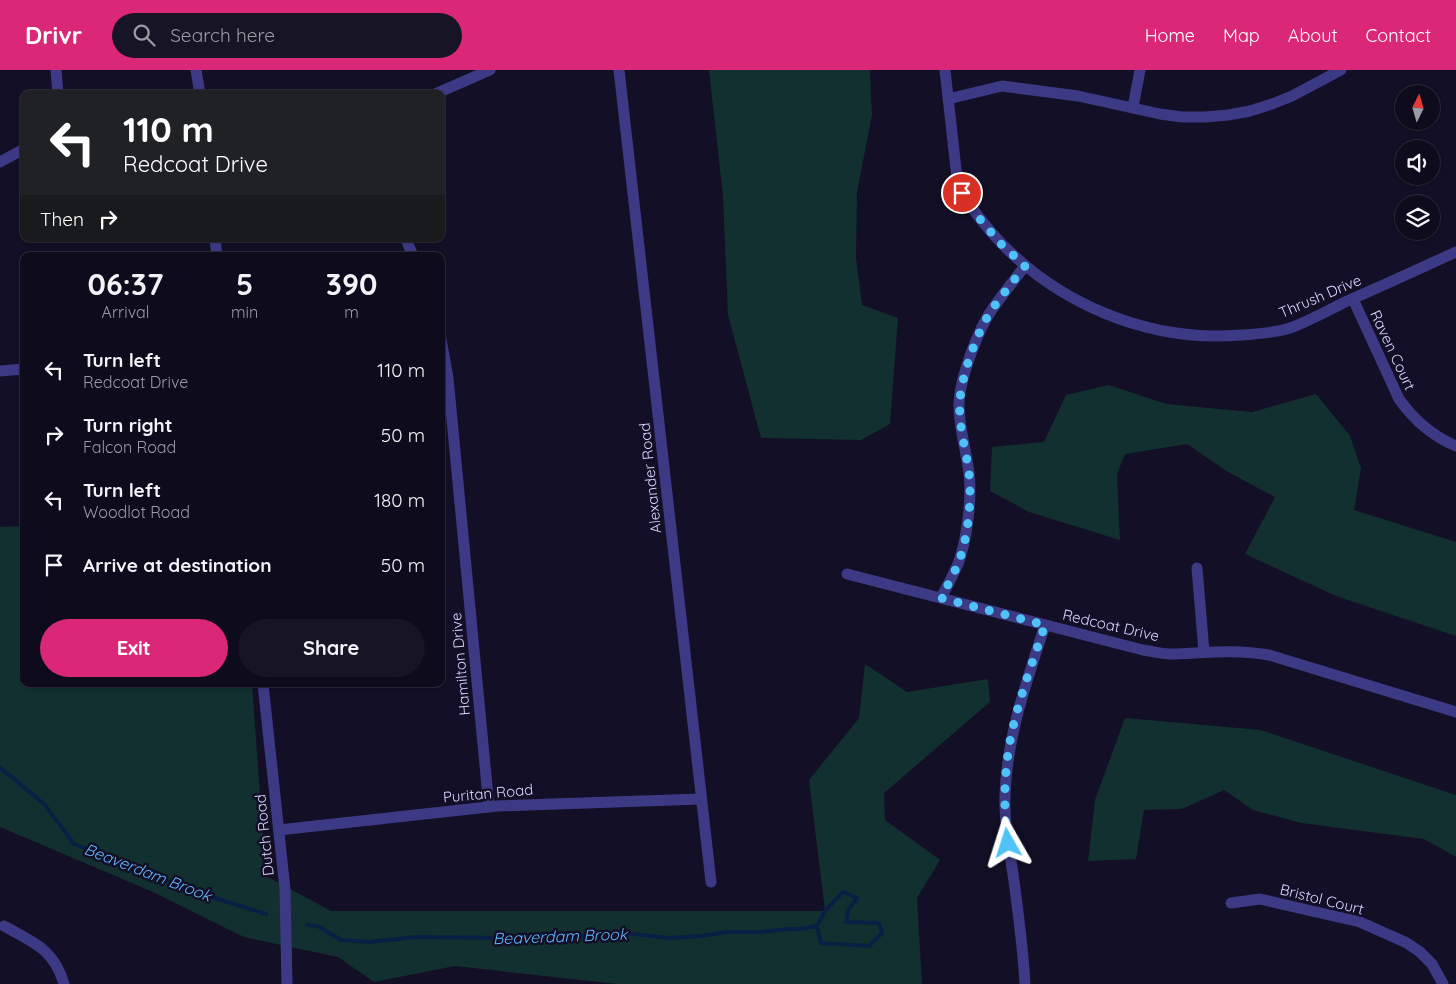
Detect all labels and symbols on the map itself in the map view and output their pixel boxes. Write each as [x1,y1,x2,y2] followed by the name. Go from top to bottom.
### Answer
[1395,85,1440,130] north arrow
[941,172,983,214] pin
[1276,270,1364,322] street label: Thrush Drive
[1366,307,1420,393] street label: Raven Court
[635,422,665,534] street label: Alexander Road
[1061,605,1161,645] street label: Redcoat Drive
[446,612,474,716] street label: Hamilton Drive
[442,780,534,806] street label: Puritan Road
[250,793,278,877] street label: Dutch Road
[981,816,1033,868] position arrow
[82,839,216,906] water label: Beaverdam Brook
[1278,879,1366,919] street label: Bristol Court
[492,924,629,948] water label: Beaverdam Brook

